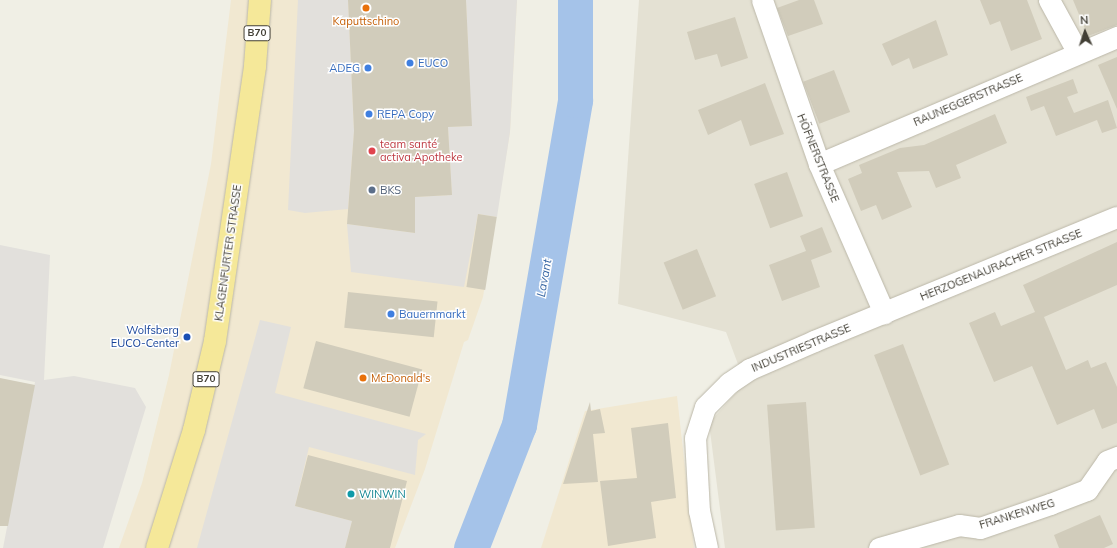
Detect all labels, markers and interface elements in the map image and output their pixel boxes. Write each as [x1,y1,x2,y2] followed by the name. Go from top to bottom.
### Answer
[361,3,371,13] marker: Kaputtschino
[1065,12,1105,52] north arrow
[1080,13,1089,27] text: N
[333,14,399,28] place label: Kaputtschino
[243,25,271,41] road number: B70
[418,56,448,70] place label: EUCO
[405,58,415,68] marker: EUCO
[329,61,360,75] place label: ADEG
[363,63,373,73] marker: ADEG
[911,71,1025,129] street label: RAUNEGGERSTRASSE
[377,107,434,121] place label: REPA Copy
[364,109,374,119] marker: REPA Copy
[794,112,842,204] street label: HÖFNERSTRASSE
[380,138,462,164] place label: team santé activa Apotheke
[367,146,377,156] marker: team santé activa Apotheke
[380,183,401,197] place label: BKS
[212,184,244,322] street label: KLAGENFURTER STRASSE
[367,185,377,195] marker: BKS
[918,226,1084,304] street label: HERZOGENAURACHER STRASSE
[534,258,554,298] water label: Lavant
[399,307,465,321] place label: Bauernmarkt
[386,309,396,319] marker: Bauernmarkt
[749,321,853,375] street label: INDUSTRIESTRASSE
[111,324,179,350] place label: Wolfsberg EUCO-Center
[182,332,192,342] marker: Wolfsberg EUCO-Center
[192,371,220,387] road number: B70
[371,371,431,385] place label: McDonald's
[358,373,368,383] marker: McDonald's
[359,487,406,501] place label: WINWIN
[346,489,356,499] marker: WINWIN
[978,496,1056,532] street label: FRANKENWEG

